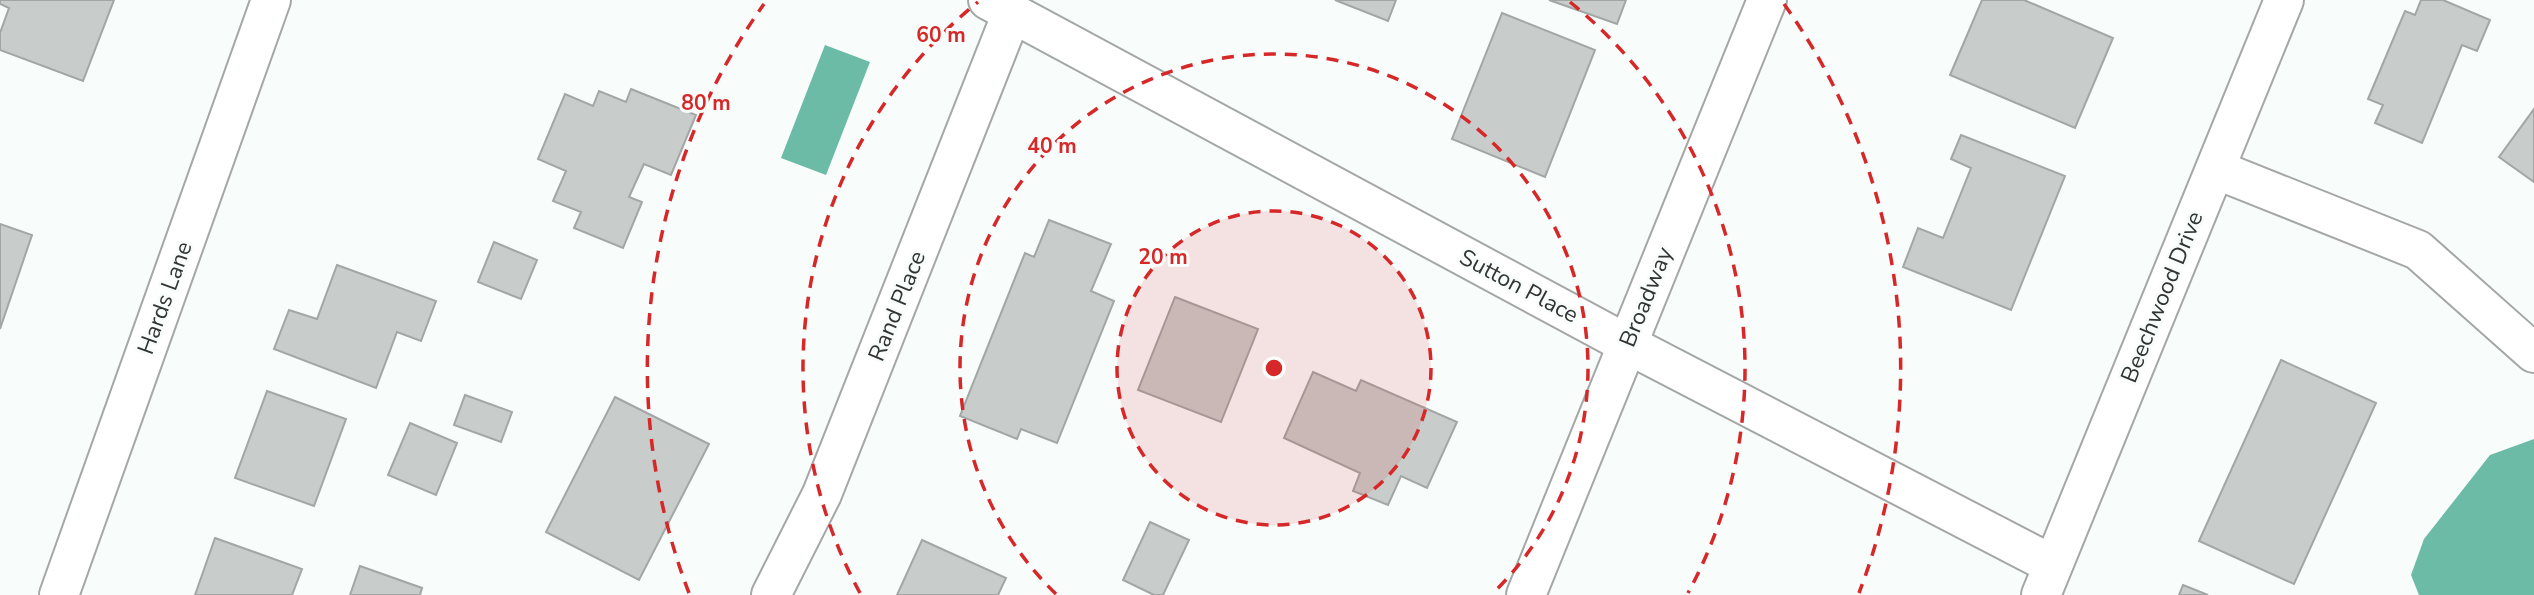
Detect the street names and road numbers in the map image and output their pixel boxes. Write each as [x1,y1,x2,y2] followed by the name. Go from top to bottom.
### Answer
[2113,207,2211,387] street label: Beechwood Drive
[130,237,200,359] street label: Hards Lane
[1454,242,1584,330] street label: Sutton Place
[1612,242,1680,352] street label: Broadway
[861,246,933,366] street label: Rand Place

